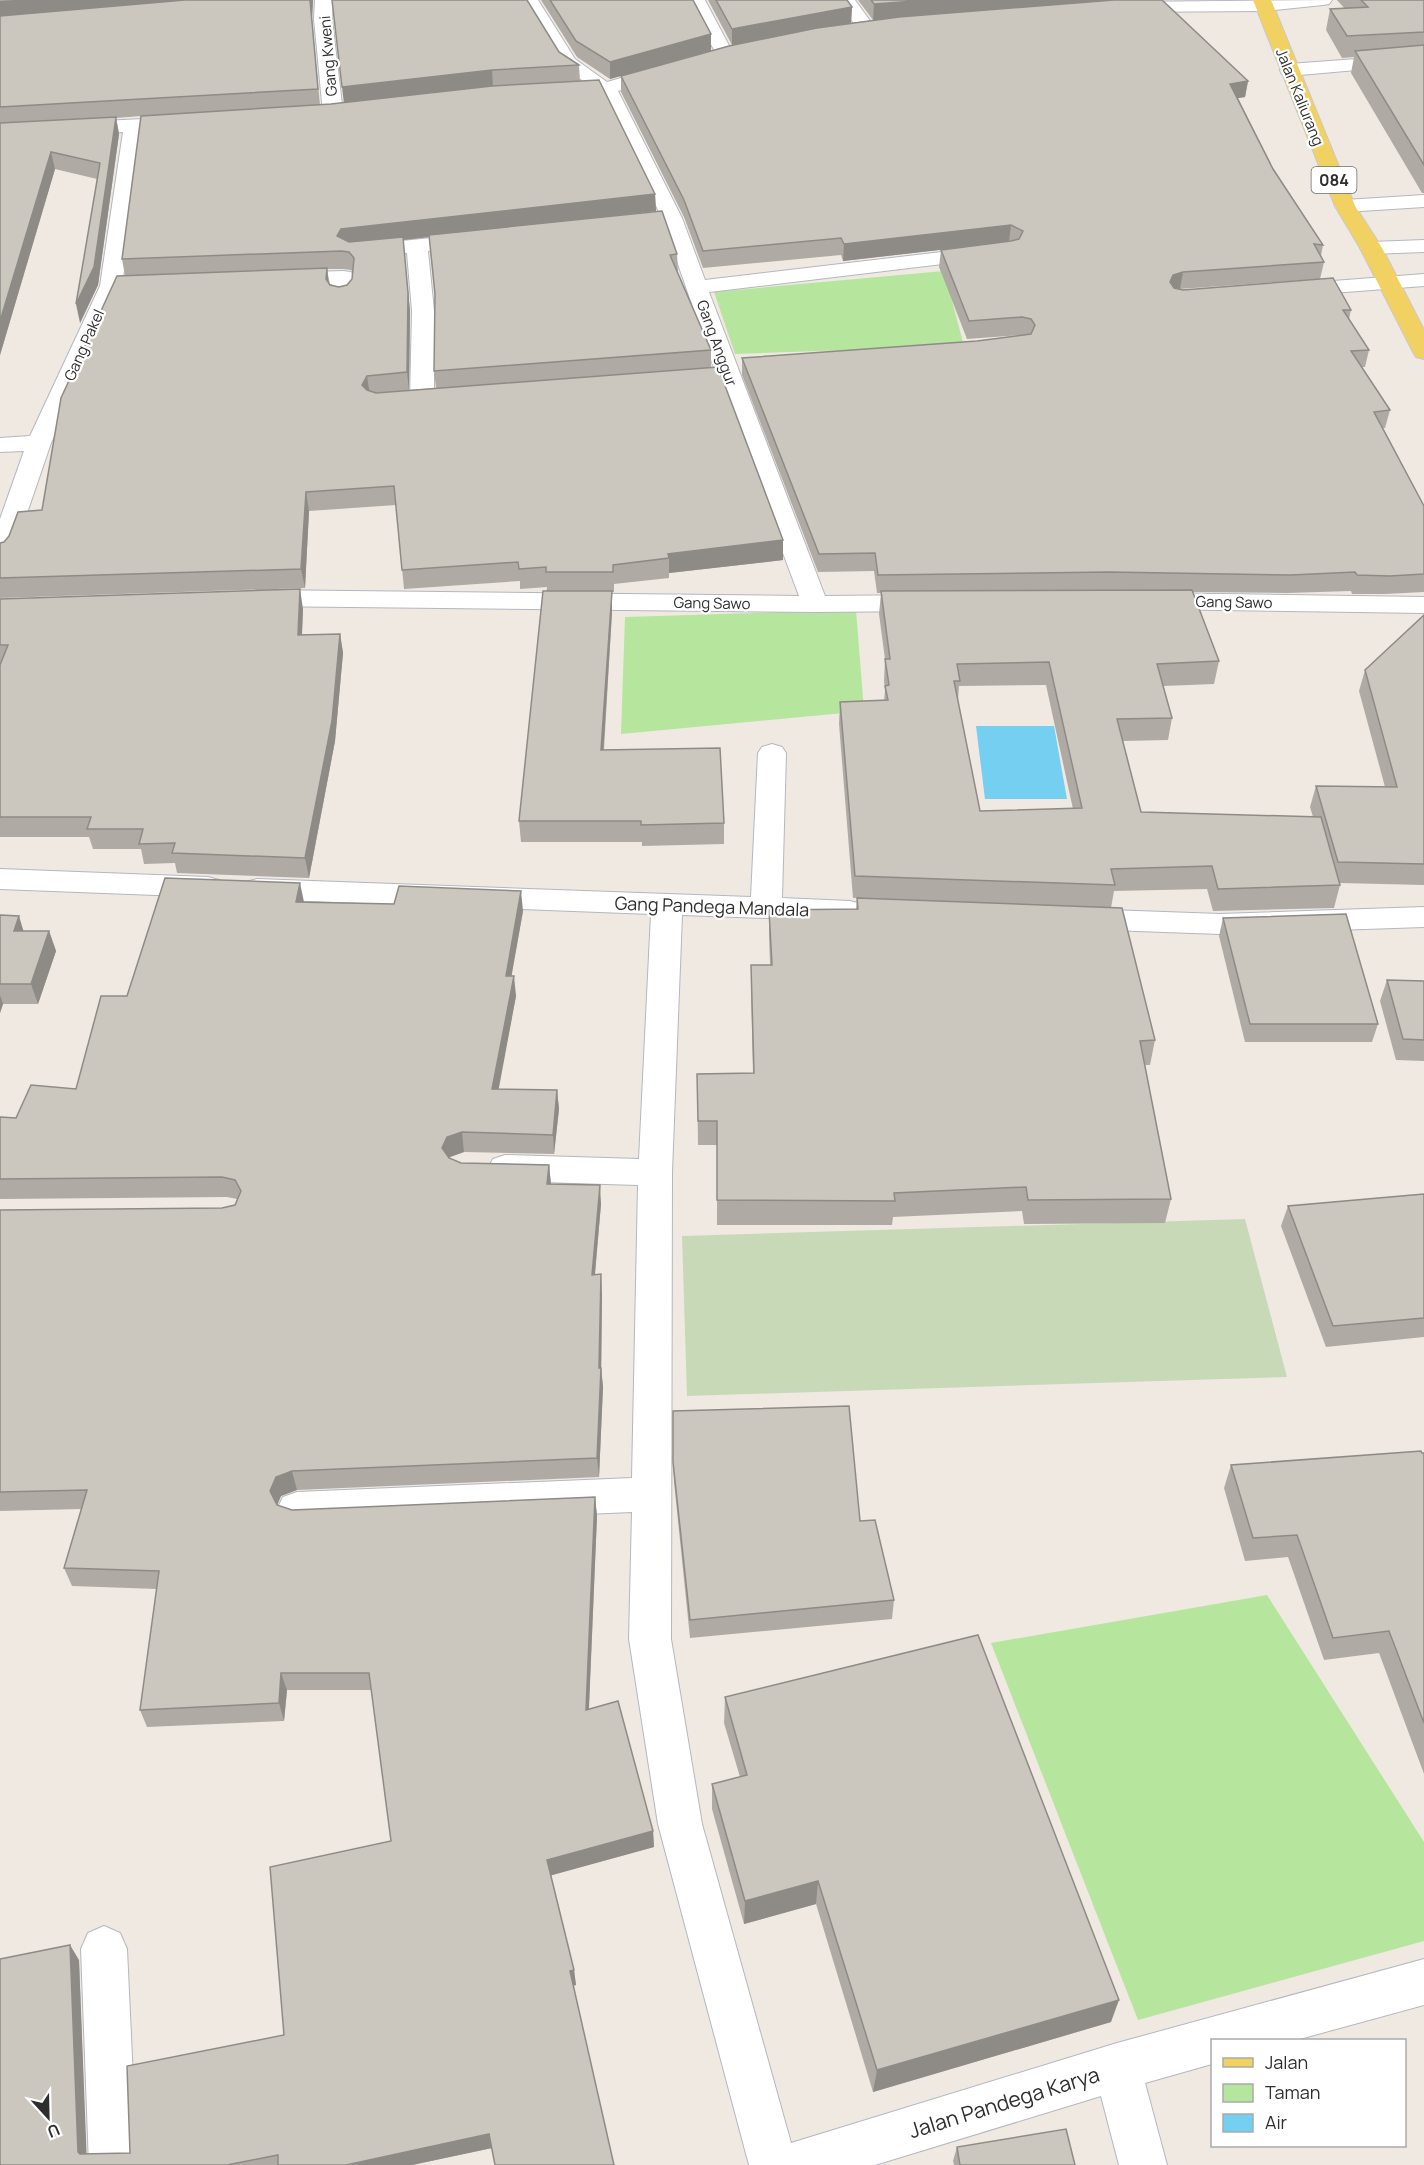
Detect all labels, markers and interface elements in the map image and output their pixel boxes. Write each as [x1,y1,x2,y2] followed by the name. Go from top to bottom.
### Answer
[314,15,342,97] street label: Gang Kweni
[1271,45,1329,149] street label: Jalan Kaliurang
[1312,167,1356,193] road number: 084
[692,297,742,390] street label: Gang Anggur
[59,306,109,384] street label: Gang Pakel
[1195,591,1273,613] street label: Gang Sawo
[673,592,751,614] street label: Gang Sawo
[614,891,810,921] street label: Gang Pandega Mandala
[1211,2039,1406,2147] legend
[1265,2050,1308,2074] text: Jalan
[905,2060,1103,2144] street label: Jalan Pandega Karya
[1265,2080,1320,2104] text: Taman
[18,2087,78,2147] north arrow
[1265,2110,1288,2134] text: Air
[44,2119,63,2143] text: U

